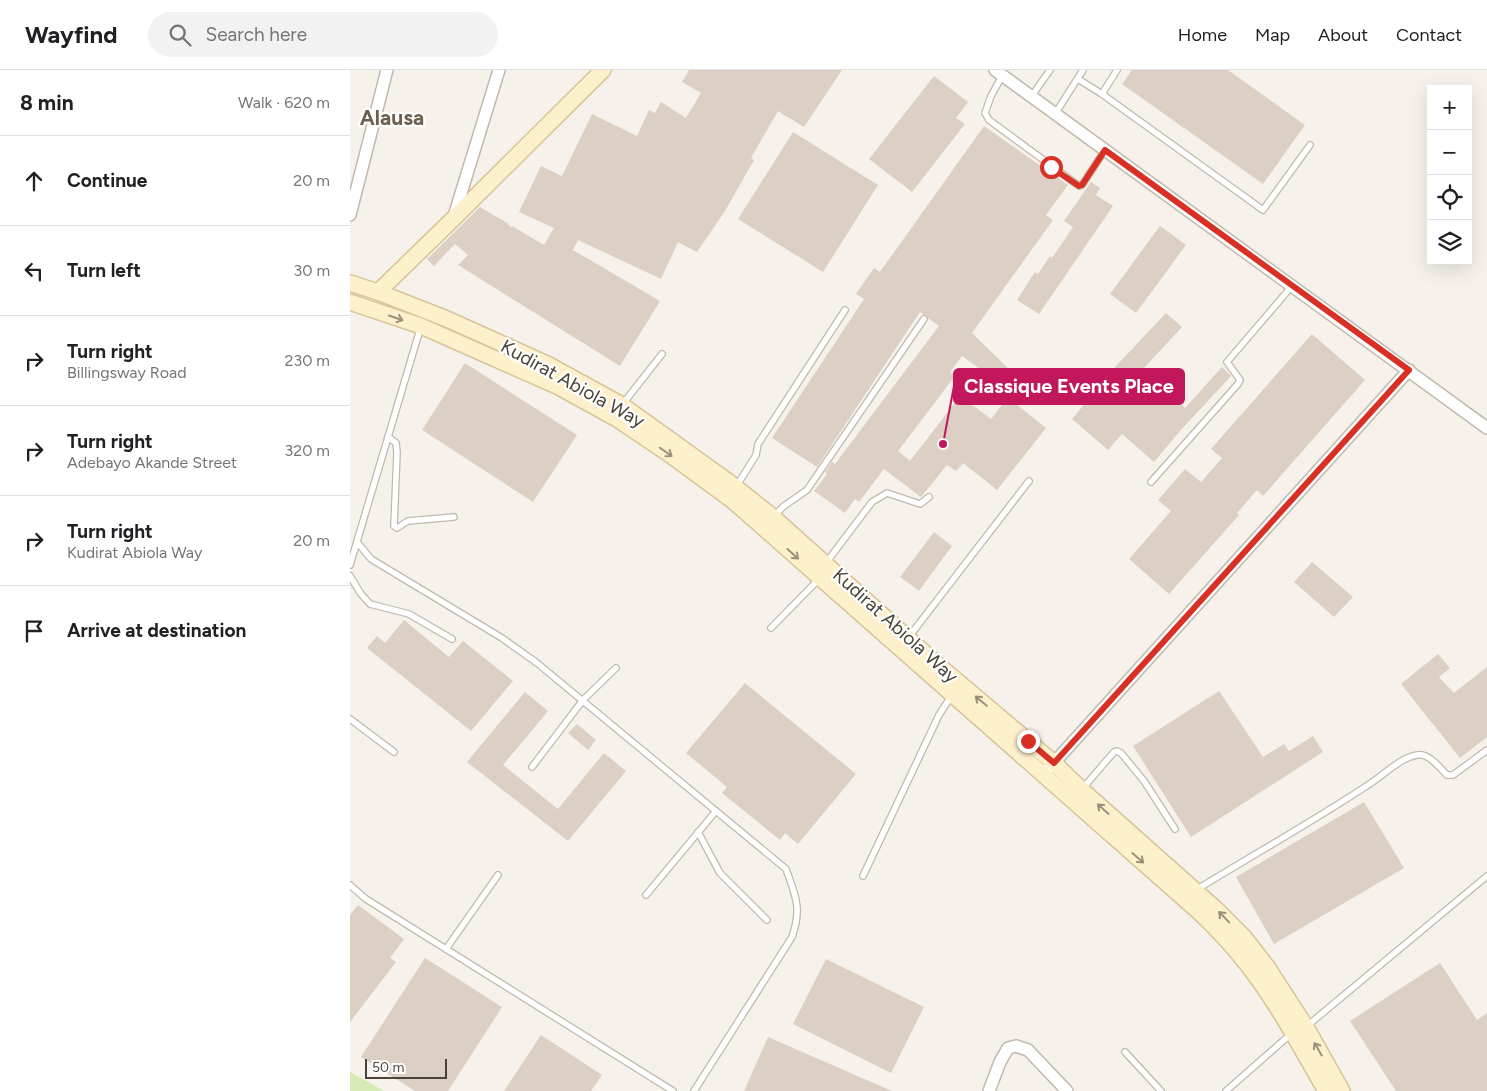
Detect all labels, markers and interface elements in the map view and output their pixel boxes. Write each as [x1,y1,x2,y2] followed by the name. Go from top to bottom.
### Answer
[148,12,498,57] search box
[25,20,118,49] text: Wayfind
[166,21,194,49] icon: search
[206,23,307,46] text: Search here
[1178,24,1227,46] text: Home
[1255,24,1290,46] text: Map
[1318,24,1368,46] text: About
[1396,24,1462,46] text: Contact
[1427,85,1472,265] map controls
[1427,85,1472,130] button: +
[20,90,74,115] text: 8 min
[238,93,330,112] text: Walk · 620 m
[360,105,424,130] district label: Alausa
[1427,130,1472,175] button: −
[1040,156,1063,179] route start
[20,167,48,195] icon: ahead
[67,169,147,192] text: Continue
[293,171,330,190] text: 20 m
[1427,175,1472,220] button: locate
[1427,220,1472,265] button: layers
[20,257,48,285] icon: left
[67,259,141,282] text: Turn left
[293,261,330,280] text: 30 m
[388,314,403,323] one-way arrow
[497,334,649,432] street label: Kudirat Abiola Way
[67,340,153,363] text: Turn right
[20,347,48,375] icon: right
[285,351,330,370] text: 230 m
[67,363,187,382] text: Billingsway Road
[954,369,1184,404] callout: Classique Events Place
[964,374,1174,398] text: Classique Events Place
[67,430,153,453] text: Turn right
[20,437,48,465] icon: right
[285,441,330,460] text: 320 m
[659,447,673,457] one-way arrow
[67,453,237,472] text: Adebayo Akande Street
[67,520,153,543] text: Turn right
[20,527,48,555] icon: right
[293,531,330,550] text: 20 m
[67,543,202,562] text: Kudirat Abiola Way
[786,548,799,560] one-way arrow
[828,563,963,688] street label: Kudirat Abiola Way
[20,617,48,645] icon: arrive
[67,619,246,642] text: Arrive at destination
[975,696,988,707] one-way arrow
[1017,730,1040,753] route end
[1096,803,1109,815] one-way arrow
[1131,852,1144,864] one-way arrow
[1218,911,1230,923] one-way arrow
[1313,1041,1323,1056] one-way arrow
[365,1056,448,1079] scale bar
[372,1059,404,1076] text: 50 m

